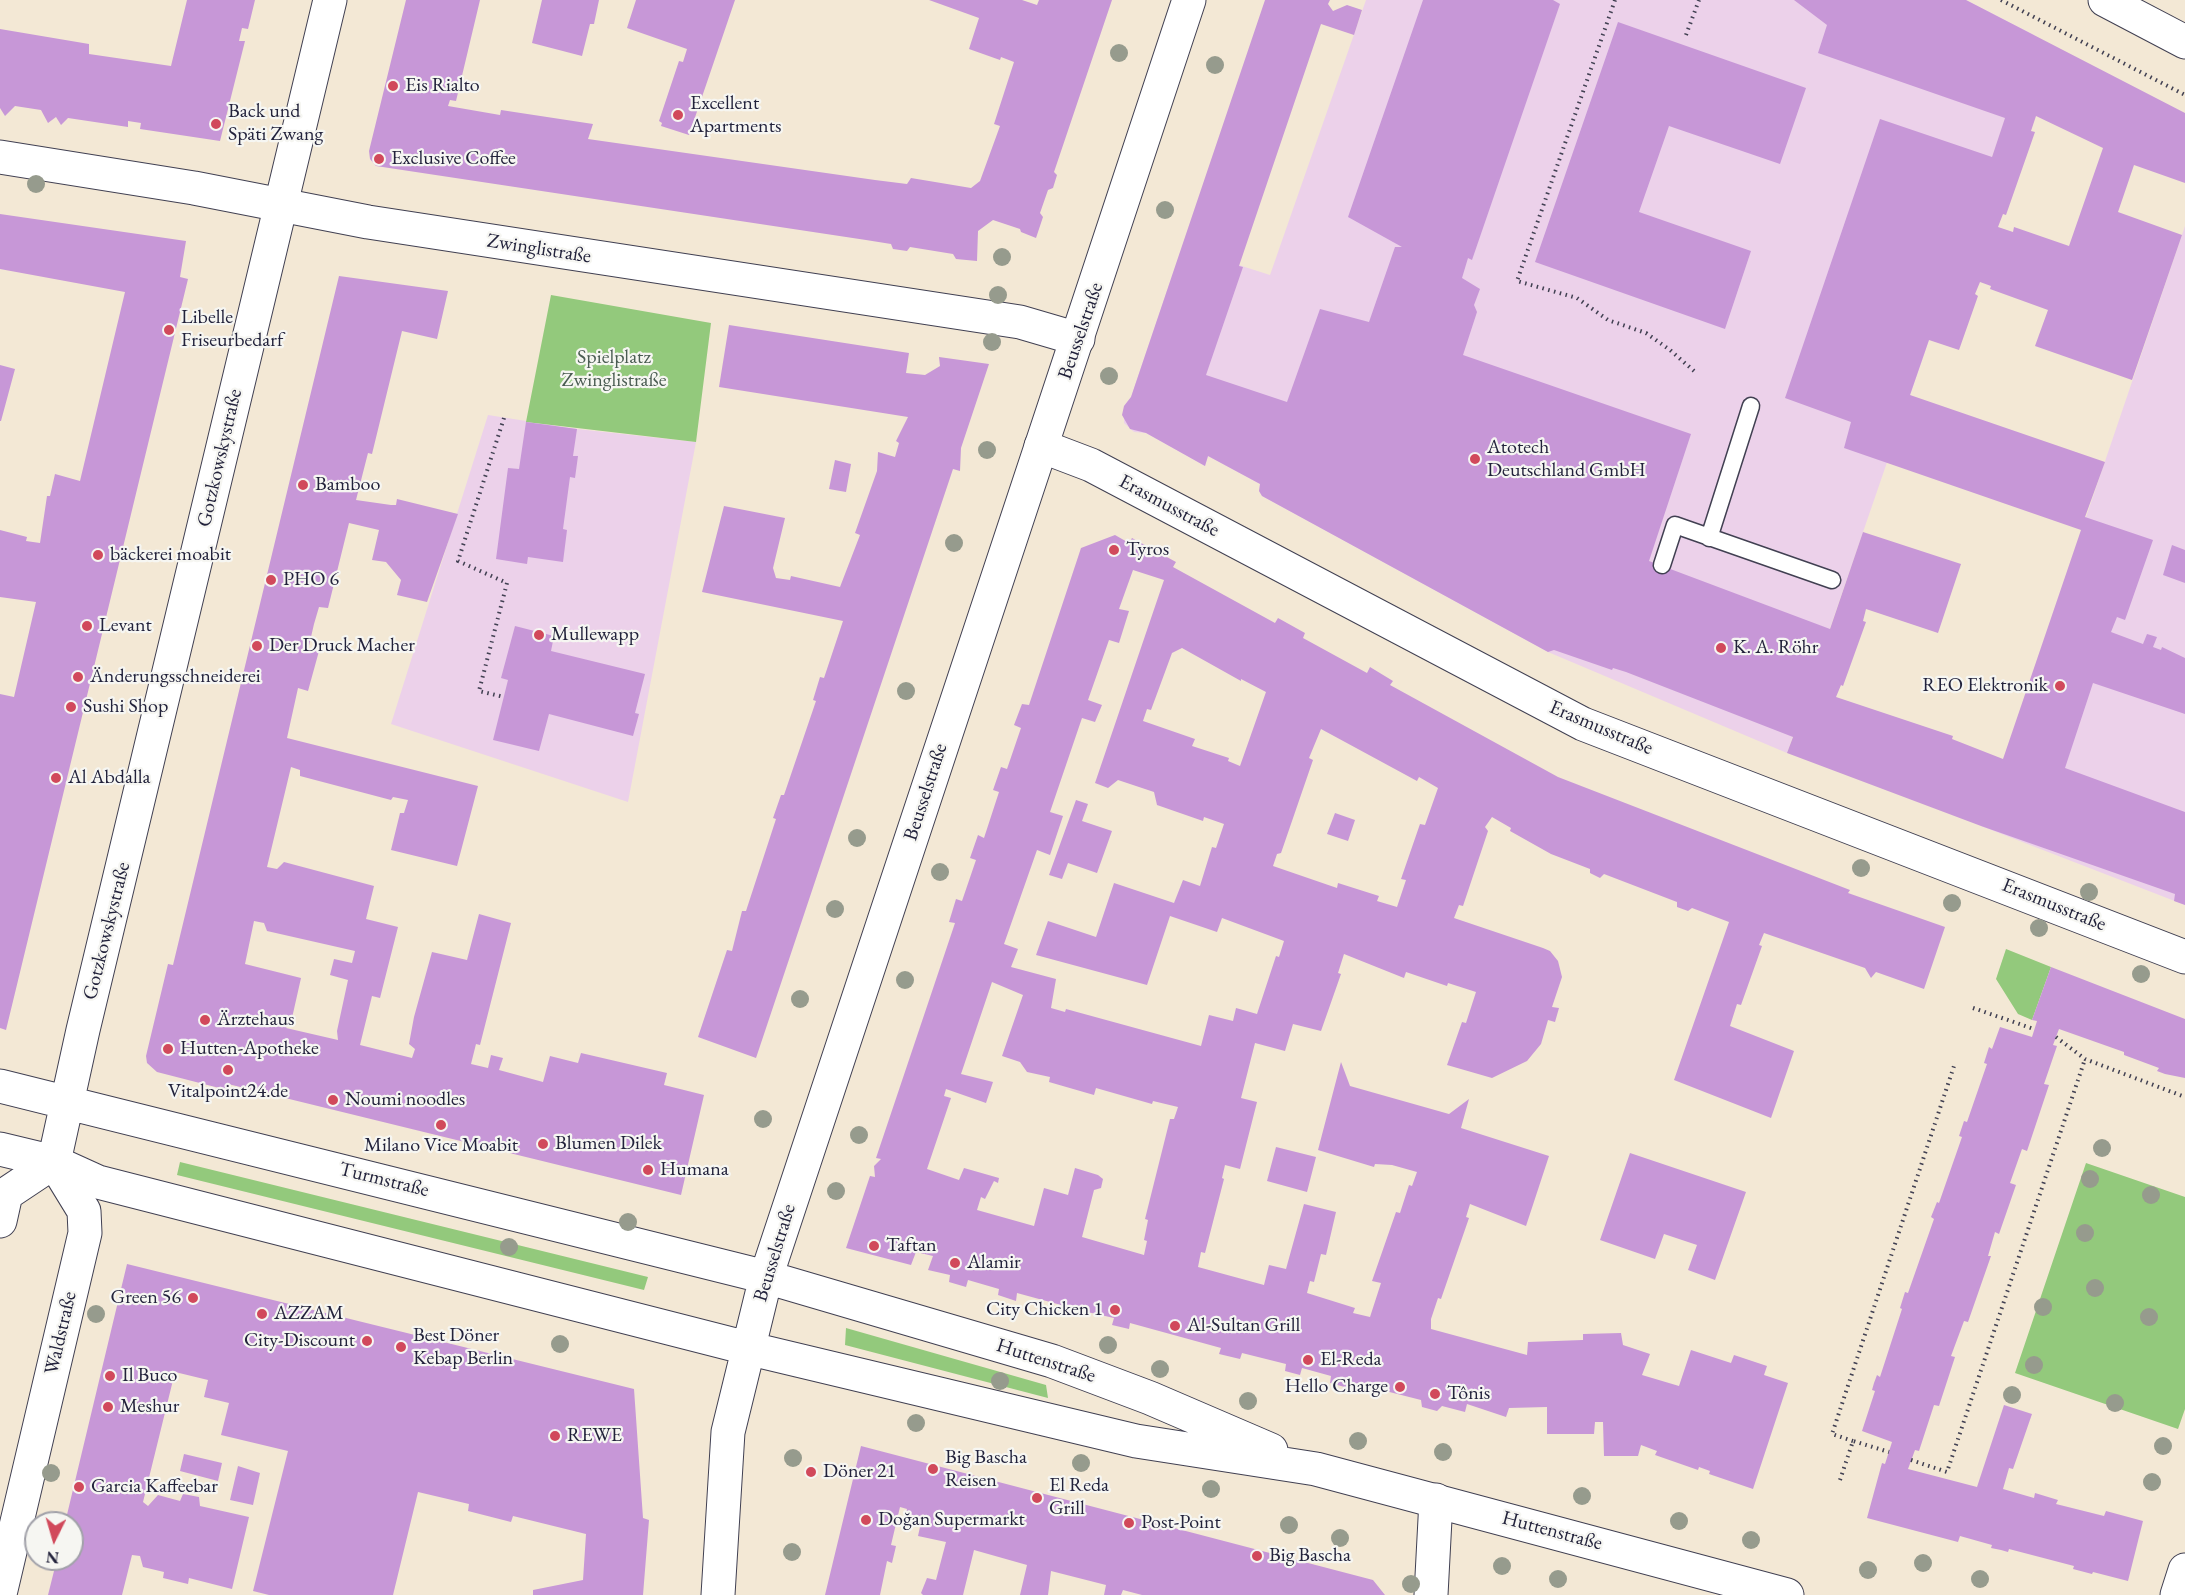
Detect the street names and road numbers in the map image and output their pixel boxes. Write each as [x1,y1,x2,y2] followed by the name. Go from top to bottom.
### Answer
[485,229,593,269] street label: Zwinglistraße
[1053,279,1109,383] street label: Beusselstraße
[192,387,248,529] street label: Gotzkowskystraße
[1115,470,1223,542] street label: Erasmusstraße
[1546,695,1656,761] street label: Erasmusstraße
[899,740,953,844] street label: Beusselstraße
[78,860,136,1002] street label: Gotzkowskystraße
[1998,873,2110,937] street label: Erasmusstraße
[337,1157,431,1203] street label: Turmstraße
[749,1201,801,1305] street label: Beusselstraße
[40,1289,82,1377] street label: Waldstraße
[993,1334,1099,1388] street label: Huttenstraße
[1499,1506,1605,1556] street label: Huttenstraße

